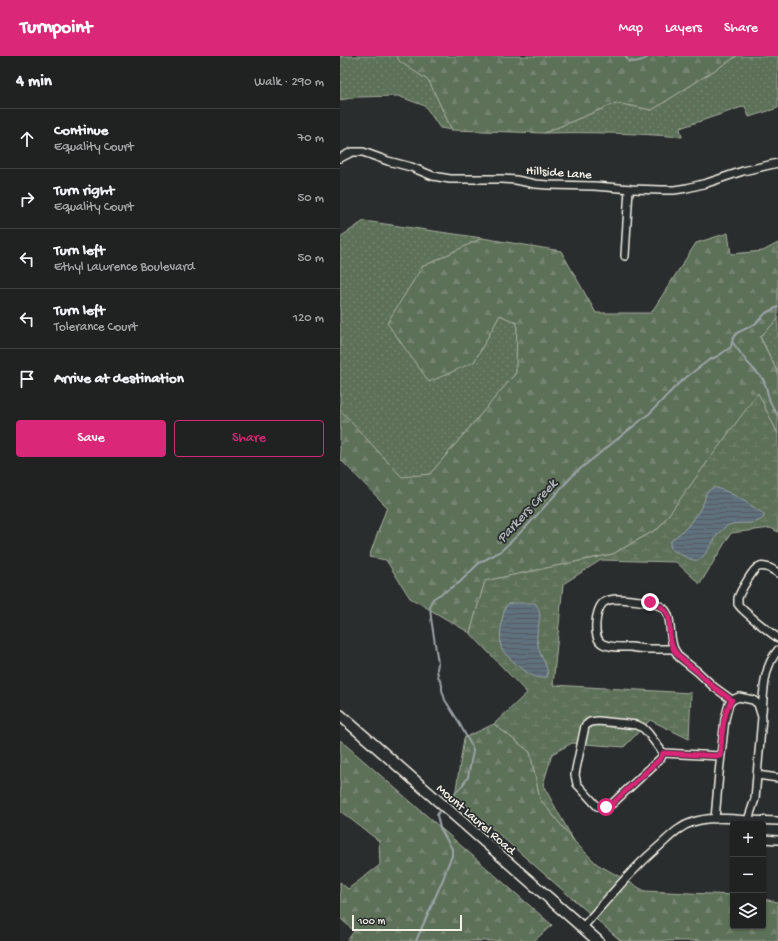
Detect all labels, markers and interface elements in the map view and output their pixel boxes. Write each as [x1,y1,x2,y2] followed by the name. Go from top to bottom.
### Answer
[20,17,92,40] text: Turnpoint
[619,20,643,37] text: Map
[665,20,702,37] text: Layers
[724,20,758,37] text: Share
[16,72,52,92] text: 4 min
[254,75,324,90] text: Walk · 290 m
[54,122,108,140] text: Continue
[16,128,38,150] icon: ahead
[298,131,324,146] text: 70 m
[54,140,133,155] text: Equality Court
[525,164,592,183] street label: Hillside Lane
[54,182,114,200] text: Turn right
[16,188,38,210] icon: right
[297,191,324,206] text: 50 m
[54,200,133,215] text: Equality Court
[54,242,105,260] text: Turn left
[16,248,38,270] icon: left
[297,251,324,266] text: 50 m
[54,260,195,275] text: Ethyl Lawrence Boulevard
[54,302,105,320] text: Turn left
[16,308,38,330] icon: left
[293,311,324,326] text: 120 m
[54,320,137,335] text: Tolerance Court
[16,368,38,390] icon: arrive
[54,370,184,388] text: Arrive at destination
[16,420,166,457] button: Save
[174,420,324,457] button: Share
[494,475,563,547] water label: Parkers Creek
[641,593,659,611] route end
[433,781,519,859] street label: Mount Laurel Road
[597,798,615,816] route start
[730,821,766,929] map controls
[730,821,766,857] button: +
[730,857,766,893] button: −
[730,893,766,929] button: layers
[352,913,462,932] scale bar
[358,916,385,928] text: 100 m

